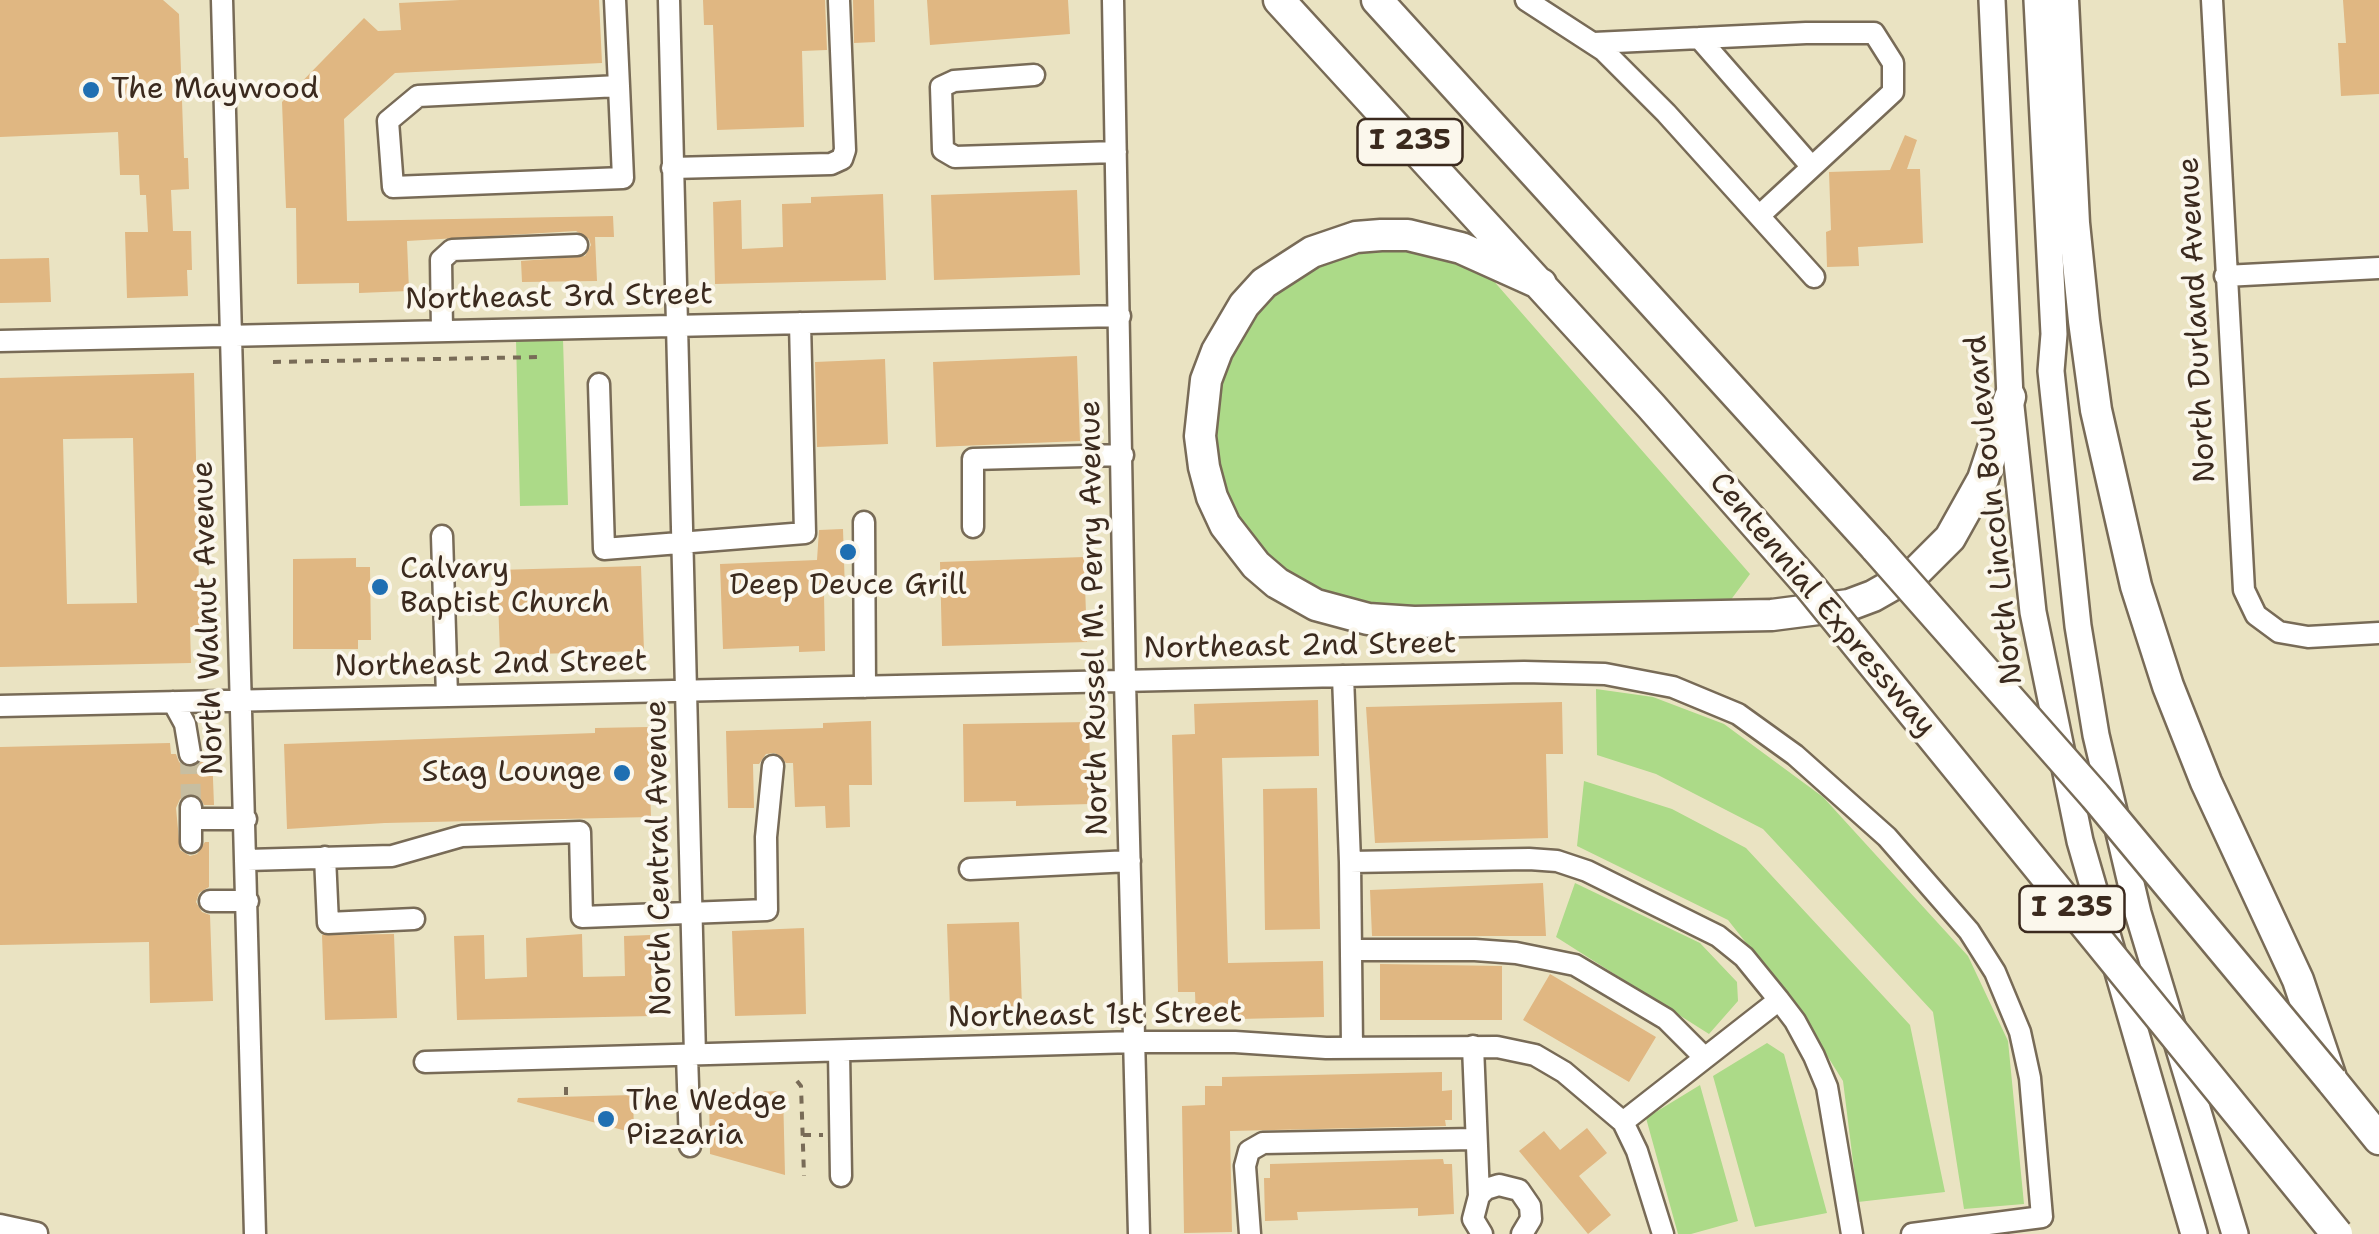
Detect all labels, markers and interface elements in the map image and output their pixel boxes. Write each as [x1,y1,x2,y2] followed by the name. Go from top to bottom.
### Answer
[111,72,319,108] place label: The Maywood
[80,79,102,101] marker: The Maywood
[1358,119,1462,165] road number: I 235
[2171,156,2225,484] street label: North Durland Avenue
[405,277,713,319] street label: Northeast 3rd Street
[1959,333,2031,687] street label: North Lincoln Boulevard
[1073,400,1117,836] street label: North Russel M. Perry Avenue
[186,460,232,776] street label: North Walnut Avenue
[1701,466,1943,744] street label: Centennial Expressway
[837,541,859,563] marker: Deep Deuce Grill
[400,552,610,622] place label: Calvary Baptist Church
[729,568,967,604] place label: Deep Deuce Grill
[369,576,391,598] marker: Calvary Baptist Church
[1143,626,1457,668] street label: Northeast 2nd Street
[334,644,648,686] street label: Northeast 2nd Street
[639,700,681,1016] street label: North Central Avenue
[422,755,602,791] place label: Stag Lounge
[611,762,633,784] marker: Stag Lounge
[2020,886,2124,932] road number: I 235
[947,995,1243,1037] street label: Northeast 1st Street
[626,1084,787,1154] place label: The Wedge Pizzaria
[595,1108,617,1130] marker: The Wedge Pizzaria

